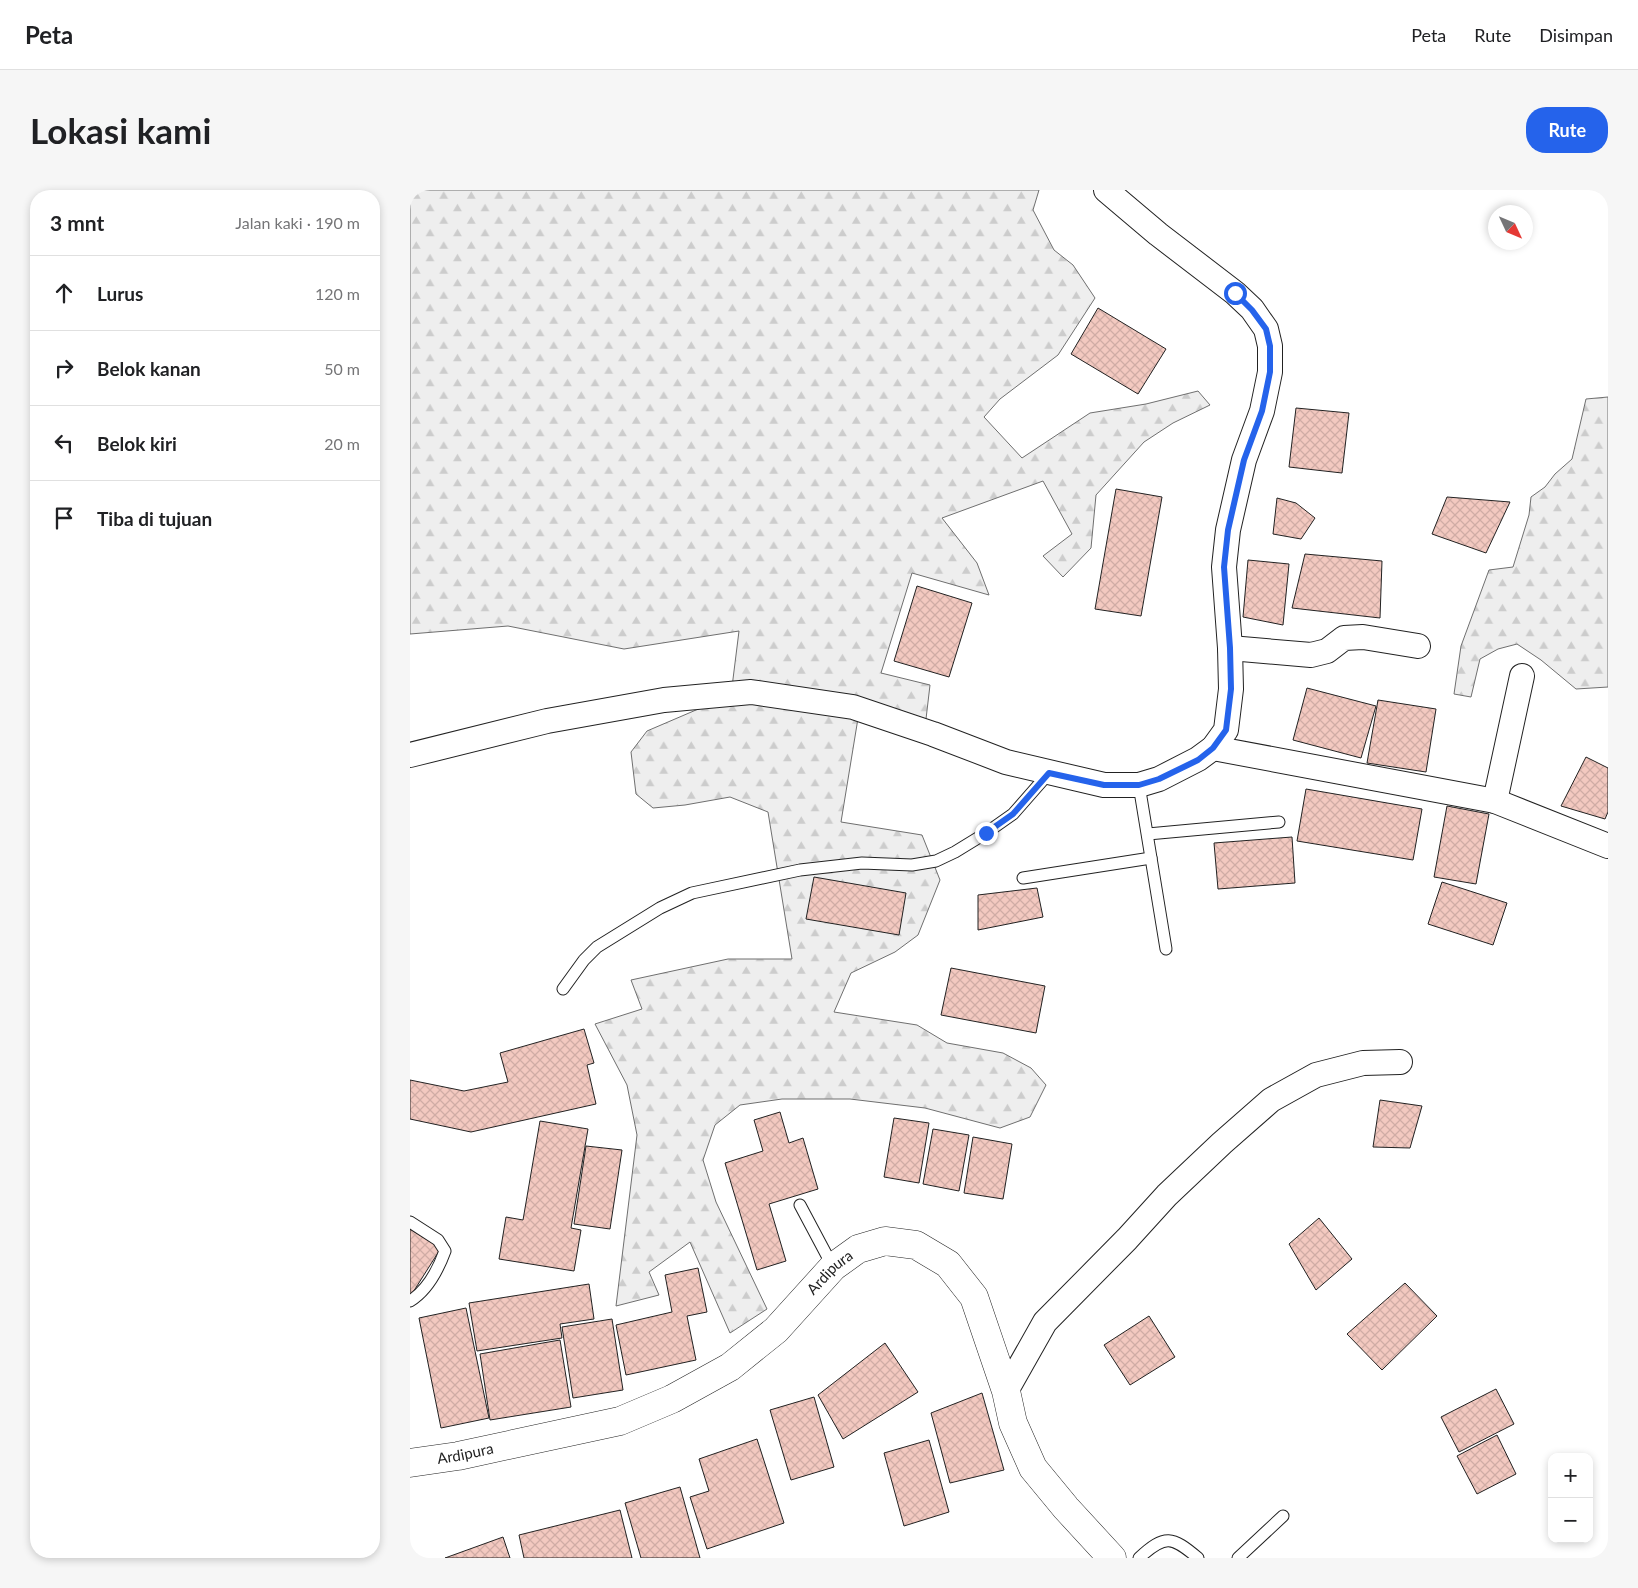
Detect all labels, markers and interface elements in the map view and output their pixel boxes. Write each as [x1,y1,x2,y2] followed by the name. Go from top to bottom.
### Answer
[25,20,73,49] text: Peta
[1411,24,1446,46] text: Peta
[1474,24,1511,46] text: Rute
[1539,24,1613,46] text: Disimpan
[1526,107,1608,153] button: Rute
[30,109,211,151] text: Lokasi kami
[1488,205,1533,250] north arrow
[50,210,104,235] text: 3 mnt
[235,213,360,232] text: Jalan kaki · 190 m
[50,279,78,307] icon: ahead
[97,282,143,305] text: Lurus
[1224,282,1247,305] route start
[315,284,360,303] text: 120 m
[50,354,78,382] icon: right
[97,357,201,380] text: Belok kanan
[324,359,360,378] text: 50 m
[50,429,78,457] icon: left
[97,432,177,455] text: Belok kiri
[324,434,360,453] text: 20 m
[50,504,78,532] icon: arrive
[97,507,212,530] text: Tiba di tujuan
[975,822,998,845] route end
[803,1246,856,1298] street label: Ardipura
[436,1439,495,1467] street label: Ardipura
[1548,1453,1593,1543] map controls
[1548,1453,1593,1498] button: +
[1548,1498,1593,1543] button: −

